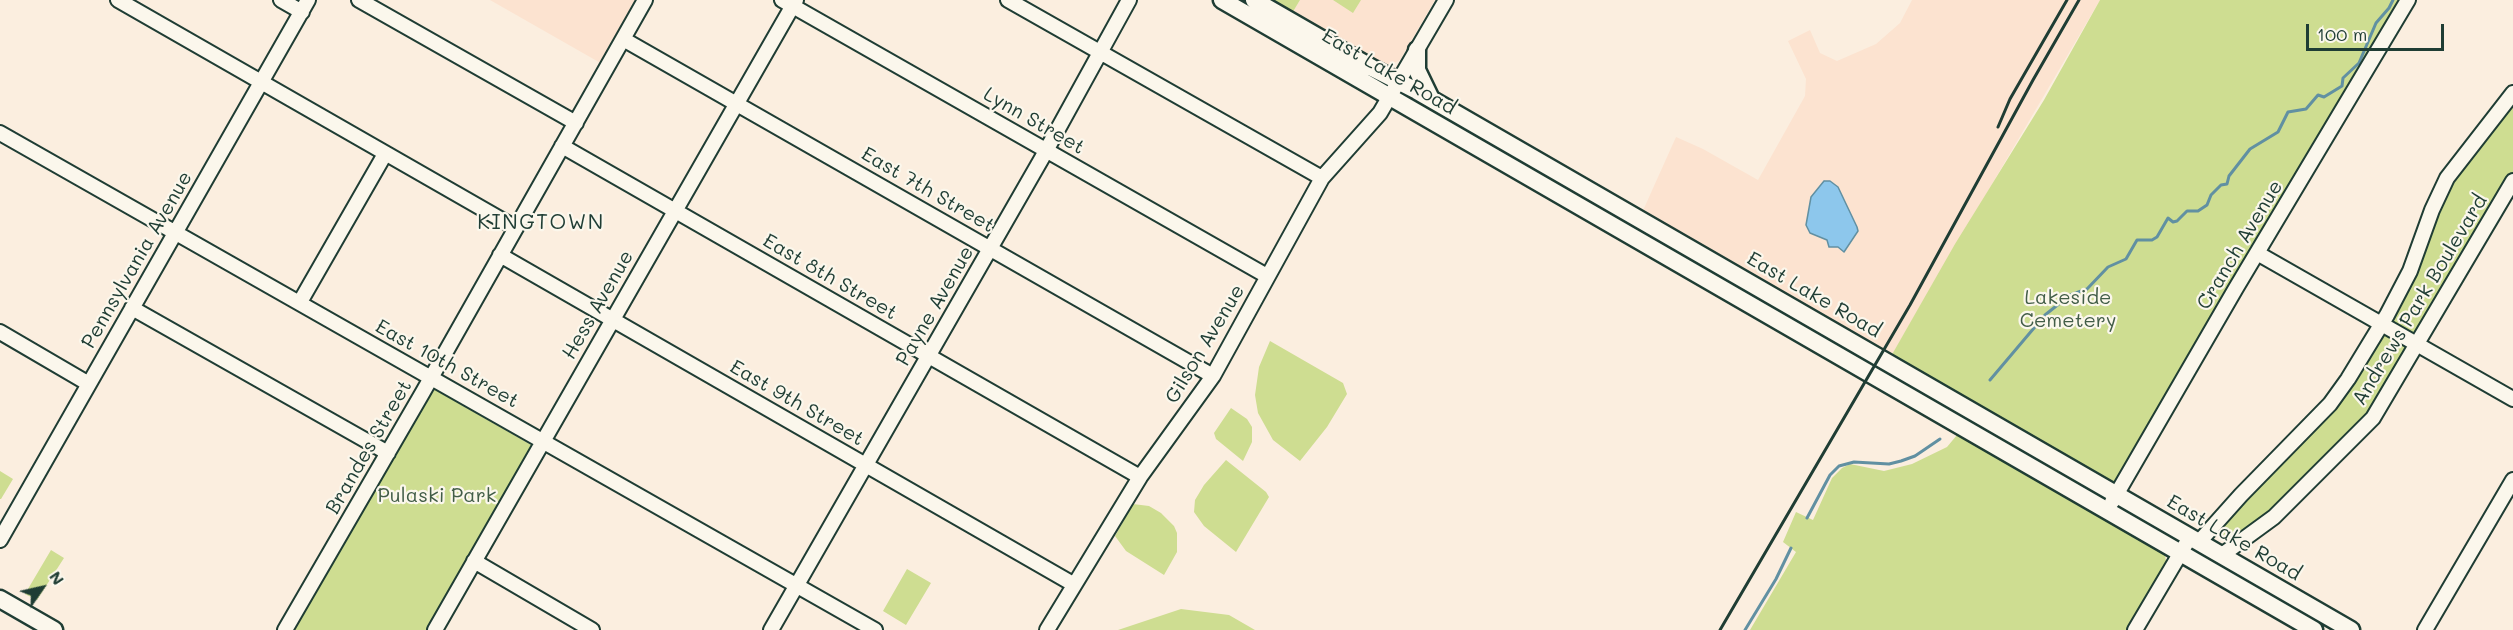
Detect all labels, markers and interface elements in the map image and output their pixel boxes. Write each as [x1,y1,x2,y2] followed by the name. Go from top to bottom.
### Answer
[2309,12,2447,50] scale bar
[2317,22,2367,46] text: 100 m
[1318,24,1460,120] street label: East Lake Road
[979,82,1089,160] street label: Lynn Street
[857,142,999,238] street label: East 7th Street
[77,167,197,353] street label: Pennsylvania Avenue
[2192,176,2288,314] street label: Cranch Avenue
[2347,190,2493,410] street label: Andrews Park Boulevard
[477,210,605,236] district label: KINGTOWN
[759,229,901,325] street label: East 8th Street
[891,242,979,370] street label: Payne Avenue
[557,246,639,364] street label: Hess Avenue
[1743,247,1885,343] street label: East Lake Road
[1160,280,1250,408] street label: Gilson Avenue
[2020,286,2116,333] park label: Lakeside Cemetery
[371,315,523,413] street label: East 10th Street
[726,355,868,451] street label: East 9th Street
[321,376,417,518] street label: Brandes Street
[378,484,496,508] park label: Pulaski Park
[2163,490,2305,586] street label: East Lake Road
[12,558,72,618] north arrow
[45,567,69,589] text: N

